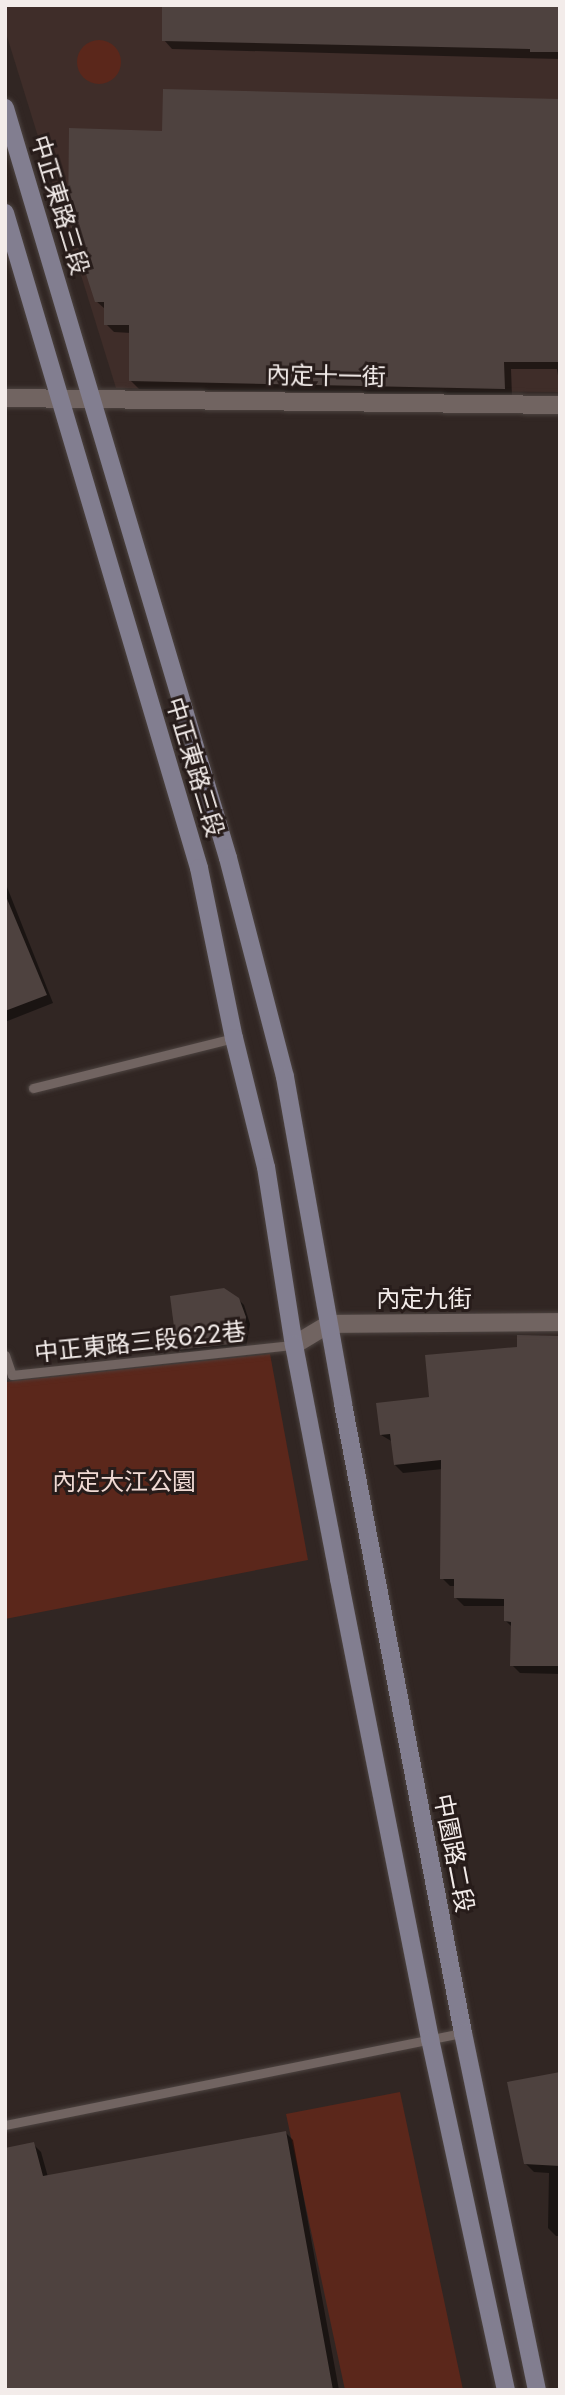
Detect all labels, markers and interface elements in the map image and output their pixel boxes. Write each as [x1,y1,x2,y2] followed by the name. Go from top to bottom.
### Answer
[25,132,95,278] street label: 中正東路三段
[266,361,386,391] street label: 內定十一街
[160,694,230,840] street label: 中正東路三段
[376,1285,472,1313] street label: 內定九街
[33,1317,247,1367] street label: 中正東路三段622巷
[52,1468,196,1496] park label: 內定大江公園
[428,1791,480,1915] street label: 中園路二段

